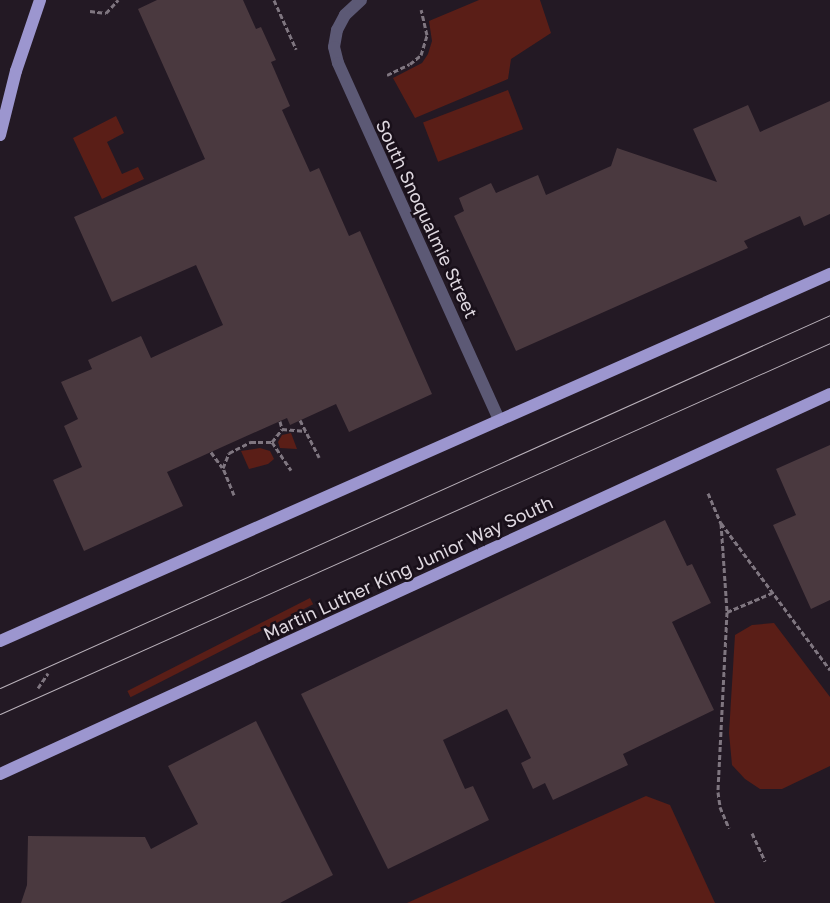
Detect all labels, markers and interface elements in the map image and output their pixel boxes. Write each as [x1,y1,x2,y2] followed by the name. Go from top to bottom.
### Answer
[372,116,482,322] street label: South Snoqualmie Street
[260,491,556,645] street label: Martin Luther King Junior Way South

